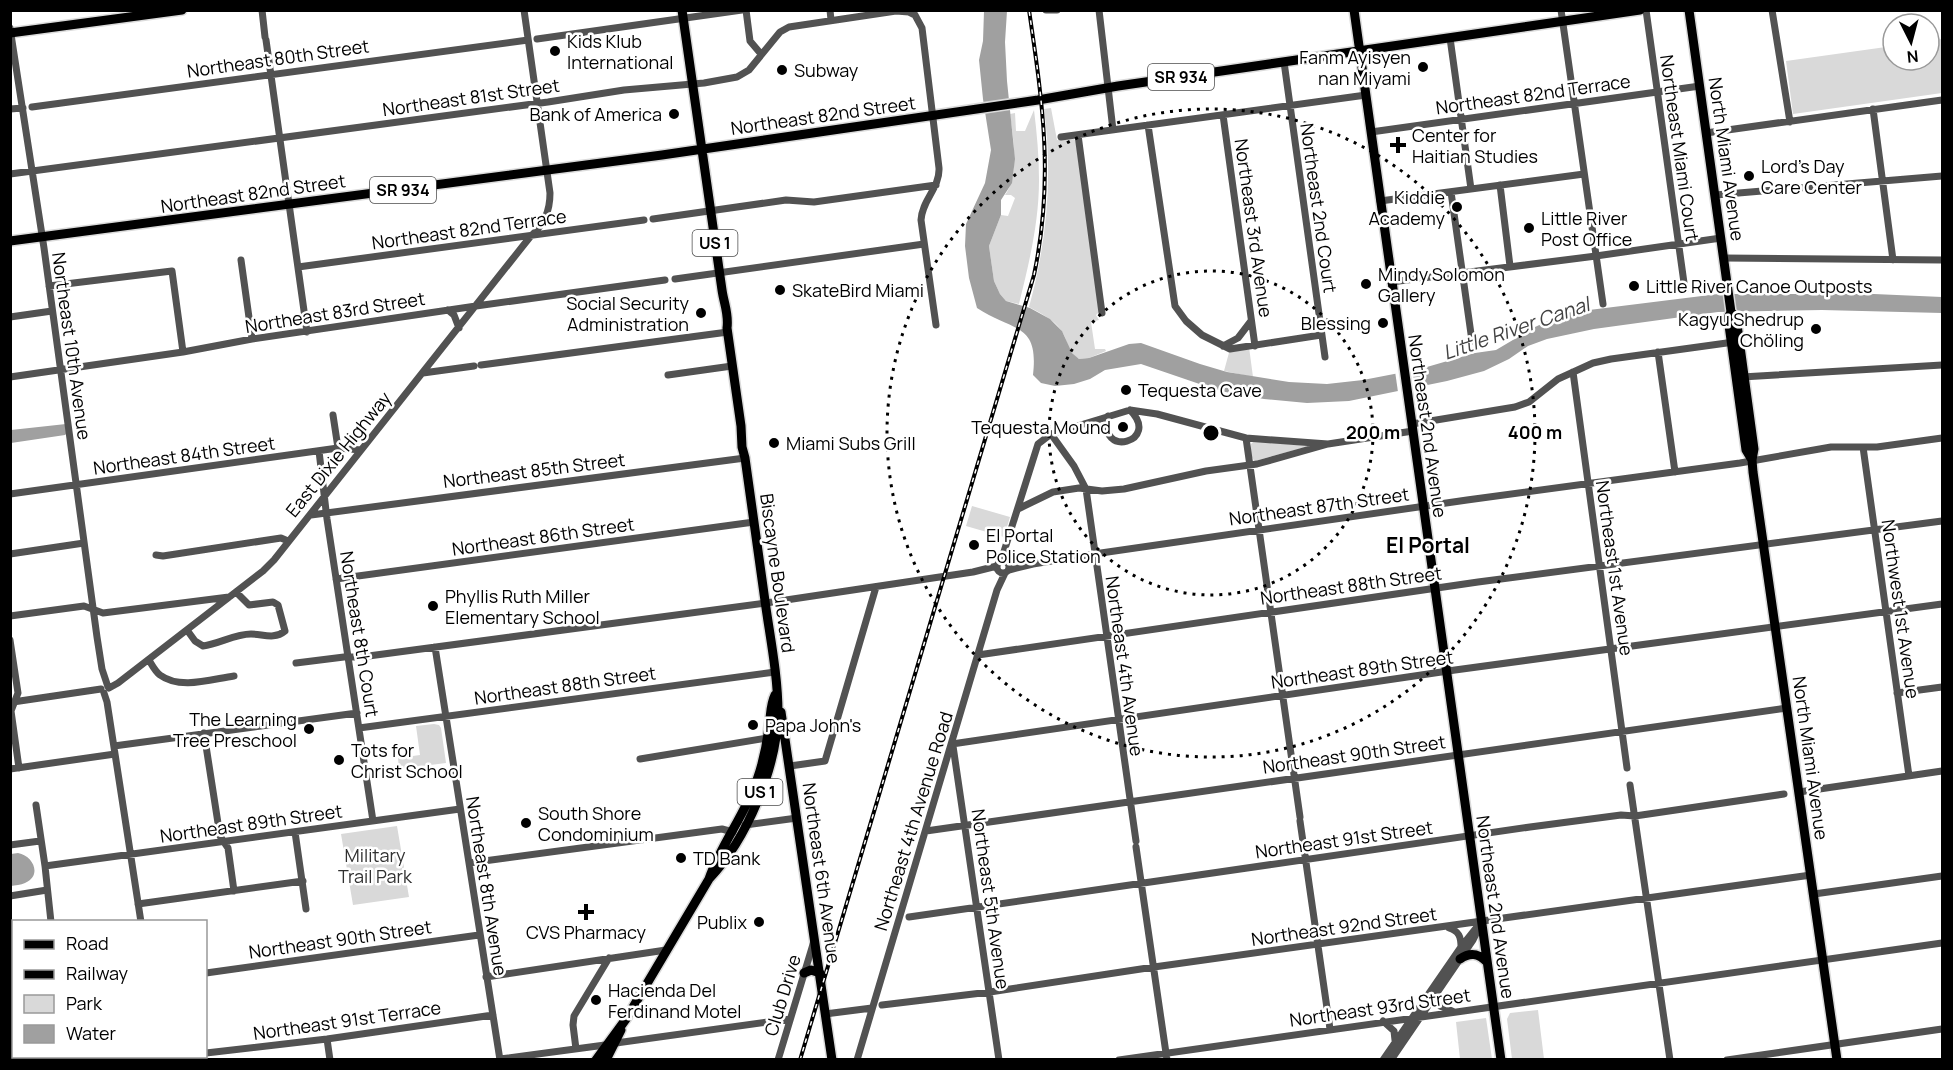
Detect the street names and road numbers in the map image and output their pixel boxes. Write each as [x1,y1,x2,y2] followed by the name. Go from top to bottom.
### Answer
[185,33,371,83] street label: Northeast 80th Street
[1655,53,1705,243] street label: Northeast Miami Court
[1148,64,1214,90] road number: SR 934
[1434,68,1632,120] street label: Northeast 82nd Terrace
[381,73,561,121] street label: Northeast 81st Street
[1704,76,1750,242] street label: North Miami Avenue
[729,90,917,140] street label: Northeast 82nd Street
[1295,122,1343,294] street label: Northeast 2nd Court
[1230,137,1278,319] street label: Northeast 3rd Avenue
[159,168,347,218] street label: Northeast 82nd Street
[370,177,436,203] road number: SR 934
[370,203,568,255] street label: Northeast 82nd Terrace
[692,230,738,256] road number: US 1
[47,251,97,441] street label: Northeast 10th Avenue
[243,286,427,338] street label: Northeast 83rd Street
[1403,333,1453,519] street label: Northeast 2nd Avenue
[280,386,396,522] street label: East Dixie Highway
[92,430,276,480] street label: Northeast 84th Street
[442,447,626,493] street label: Northeast 85th Street
[1591,479,1639,657] street label: Northeast 1st Avenue
[1227,481,1411,531] street label: Northeast 87th Street
[755,492,801,654] street label: Biscayne Boulevard
[450,511,636,561] street label: Northeast 86th Street
[1877,518,1925,700] street label: Northwest 1st Avenue
[335,549,385,719] street label: Northeast 8th Court
[1259,560,1443,610] street label: Northeast 88th Street
[1100,574,1150,758] street label: Northeast 4th Avenue
[1269,644,1455,694] street label: Northeast 89th Street
[473,660,657,710] street label: Northeast 88th Street
[1788,675,1834,841] street label: North Miami Avenue
[868,708,958,934] street label: Northeast 4th Avenue Road
[1261,729,1447,779] street label: Northeast 90th Street
[738,779,783,805] road number: US 1
[797,781,847,965] street label: Northeast 6th Avenue
[461,794,513,978] street label: Northeast 8th Avenue
[158,798,344,848] street label: Northeast 89th Street
[966,807,1016,991] street label: Northeast 5th Avenue
[1471,814,1521,1000] street label: Northeast 2nd Avenue
[1254,815,1434,863] street label: Northeast 91st Street
[1250,901,1438,951] street label: Northeast 92nd Street
[247,914,433,964] street label: Northeast 90th Street
[758,951,806,1039] street label: Club Drive
[1288,982,1472,1032] street label: Northeast 93rd Street
[252,995,442,1045] street label: Northeast 91st Terrace

